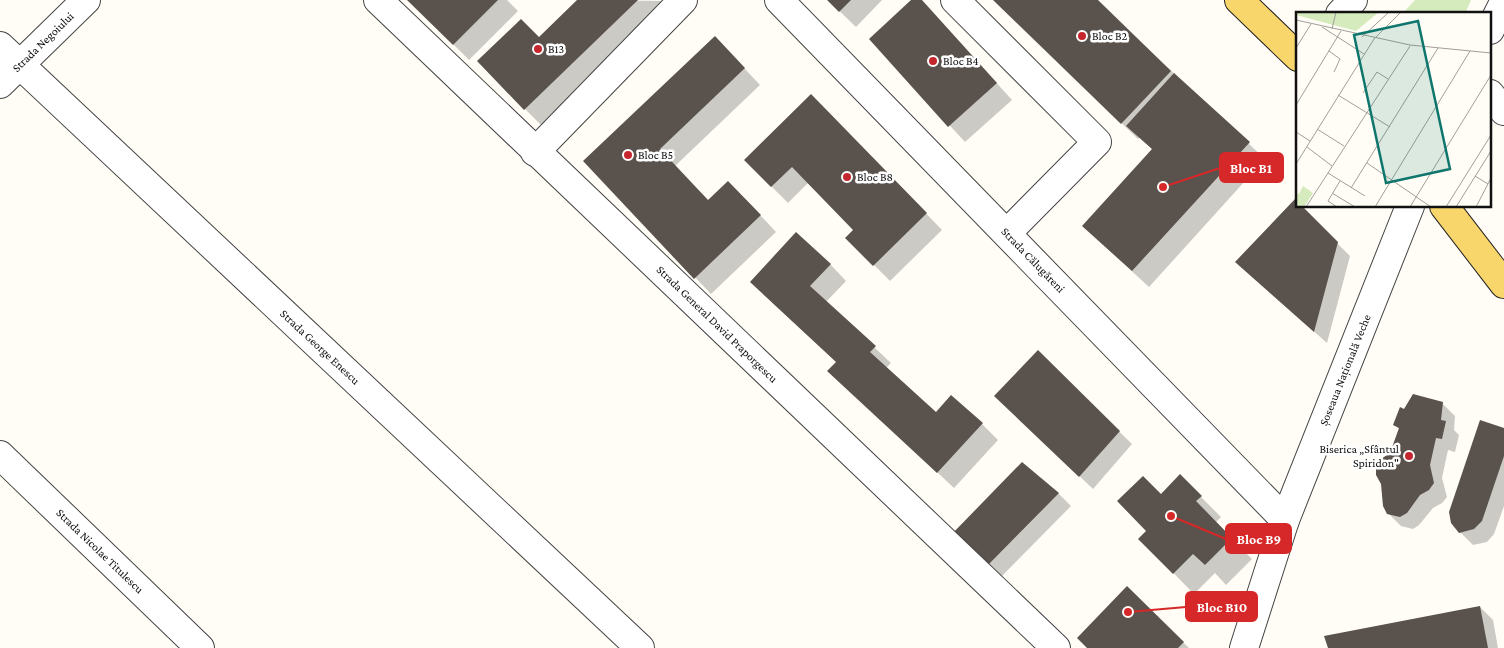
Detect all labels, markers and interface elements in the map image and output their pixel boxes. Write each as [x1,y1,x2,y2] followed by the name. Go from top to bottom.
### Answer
[9,9,77,75] street label: Strada Negoiului
[1296,12,1492,208] inset map
[1092,29,1127,43] place label: Bloc B2
[1076,30,1088,42] marker: Bloc B2
[548,42,565,56] place label: B13
[532,43,544,55] marker: B13
[943,54,979,68] place label: Bloc B4
[927,55,939,67] marker: Bloc B4
[638,148,673,162] place label: Bloc B5
[622,149,634,161] marker: Bloc B5
[1220,153,1283,182] callout: Bloc B1
[1230,160,1272,176] text: Bloc B1
[857,170,893,184] place label: Bloc B8
[841,171,853,183] marker: Bloc B8
[998,224,1068,296] street label: Strada Călugăreni
[654,262,781,386] street label: Strada General David Praporgescu
[277,307,363,388] street label: Strada George Enescu
[1316,312,1375,428] street label: Șoseaua Națională Veche
[1319,442,1399,470] place label: Biserica „Sfântul Spiridon"
[1403,450,1415,462] marker: Biserica „Sfântul Spiridon"
[53,506,147,597] street label: Strada Nicolae Titulescu
[1226,524,1291,553] callout: Bloc B9
[1237,531,1281,547] text: Bloc B9
[1186,592,1257,621] callout: Bloc B10
[1197,599,1247,615] text: Bloc B10

